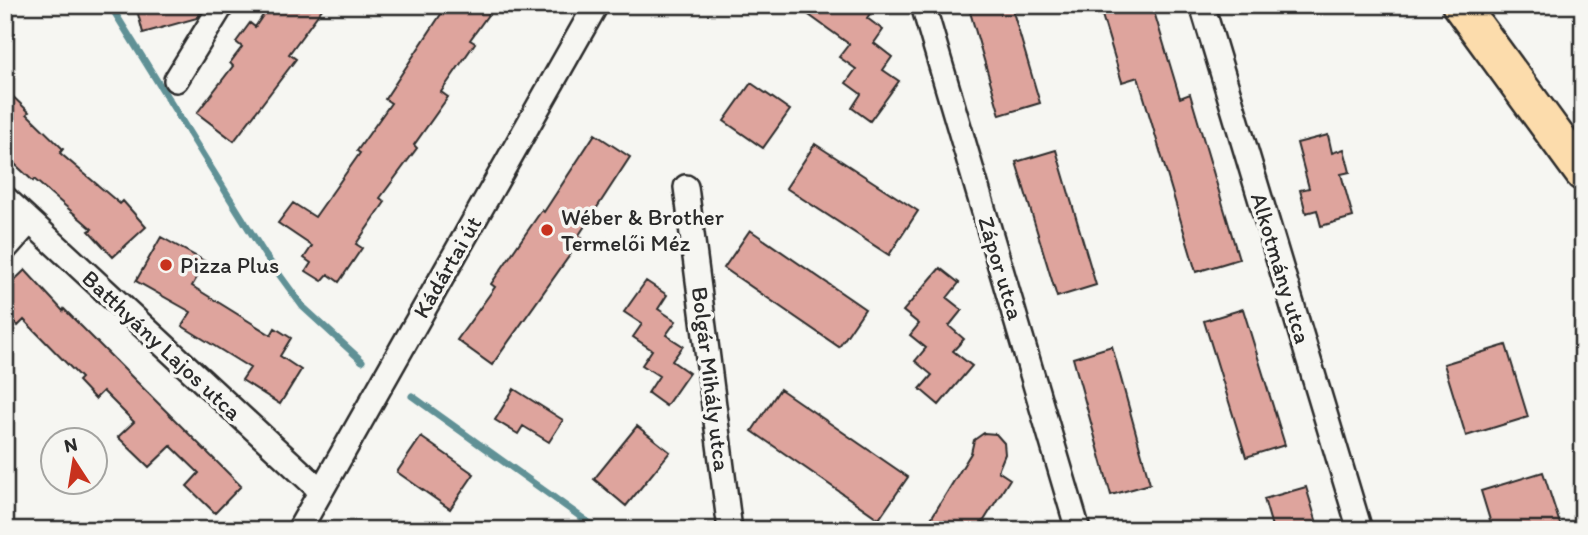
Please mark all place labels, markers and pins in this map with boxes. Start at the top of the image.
place label: Wéber & Brother Termelői Méz [561,203,724,257]
marker: Wéber & Brother Termelői Méz [539,222,555,238]
place label: Pizza Plus [180,251,279,279]
marker: Pizza Plus [158,257,174,273]

